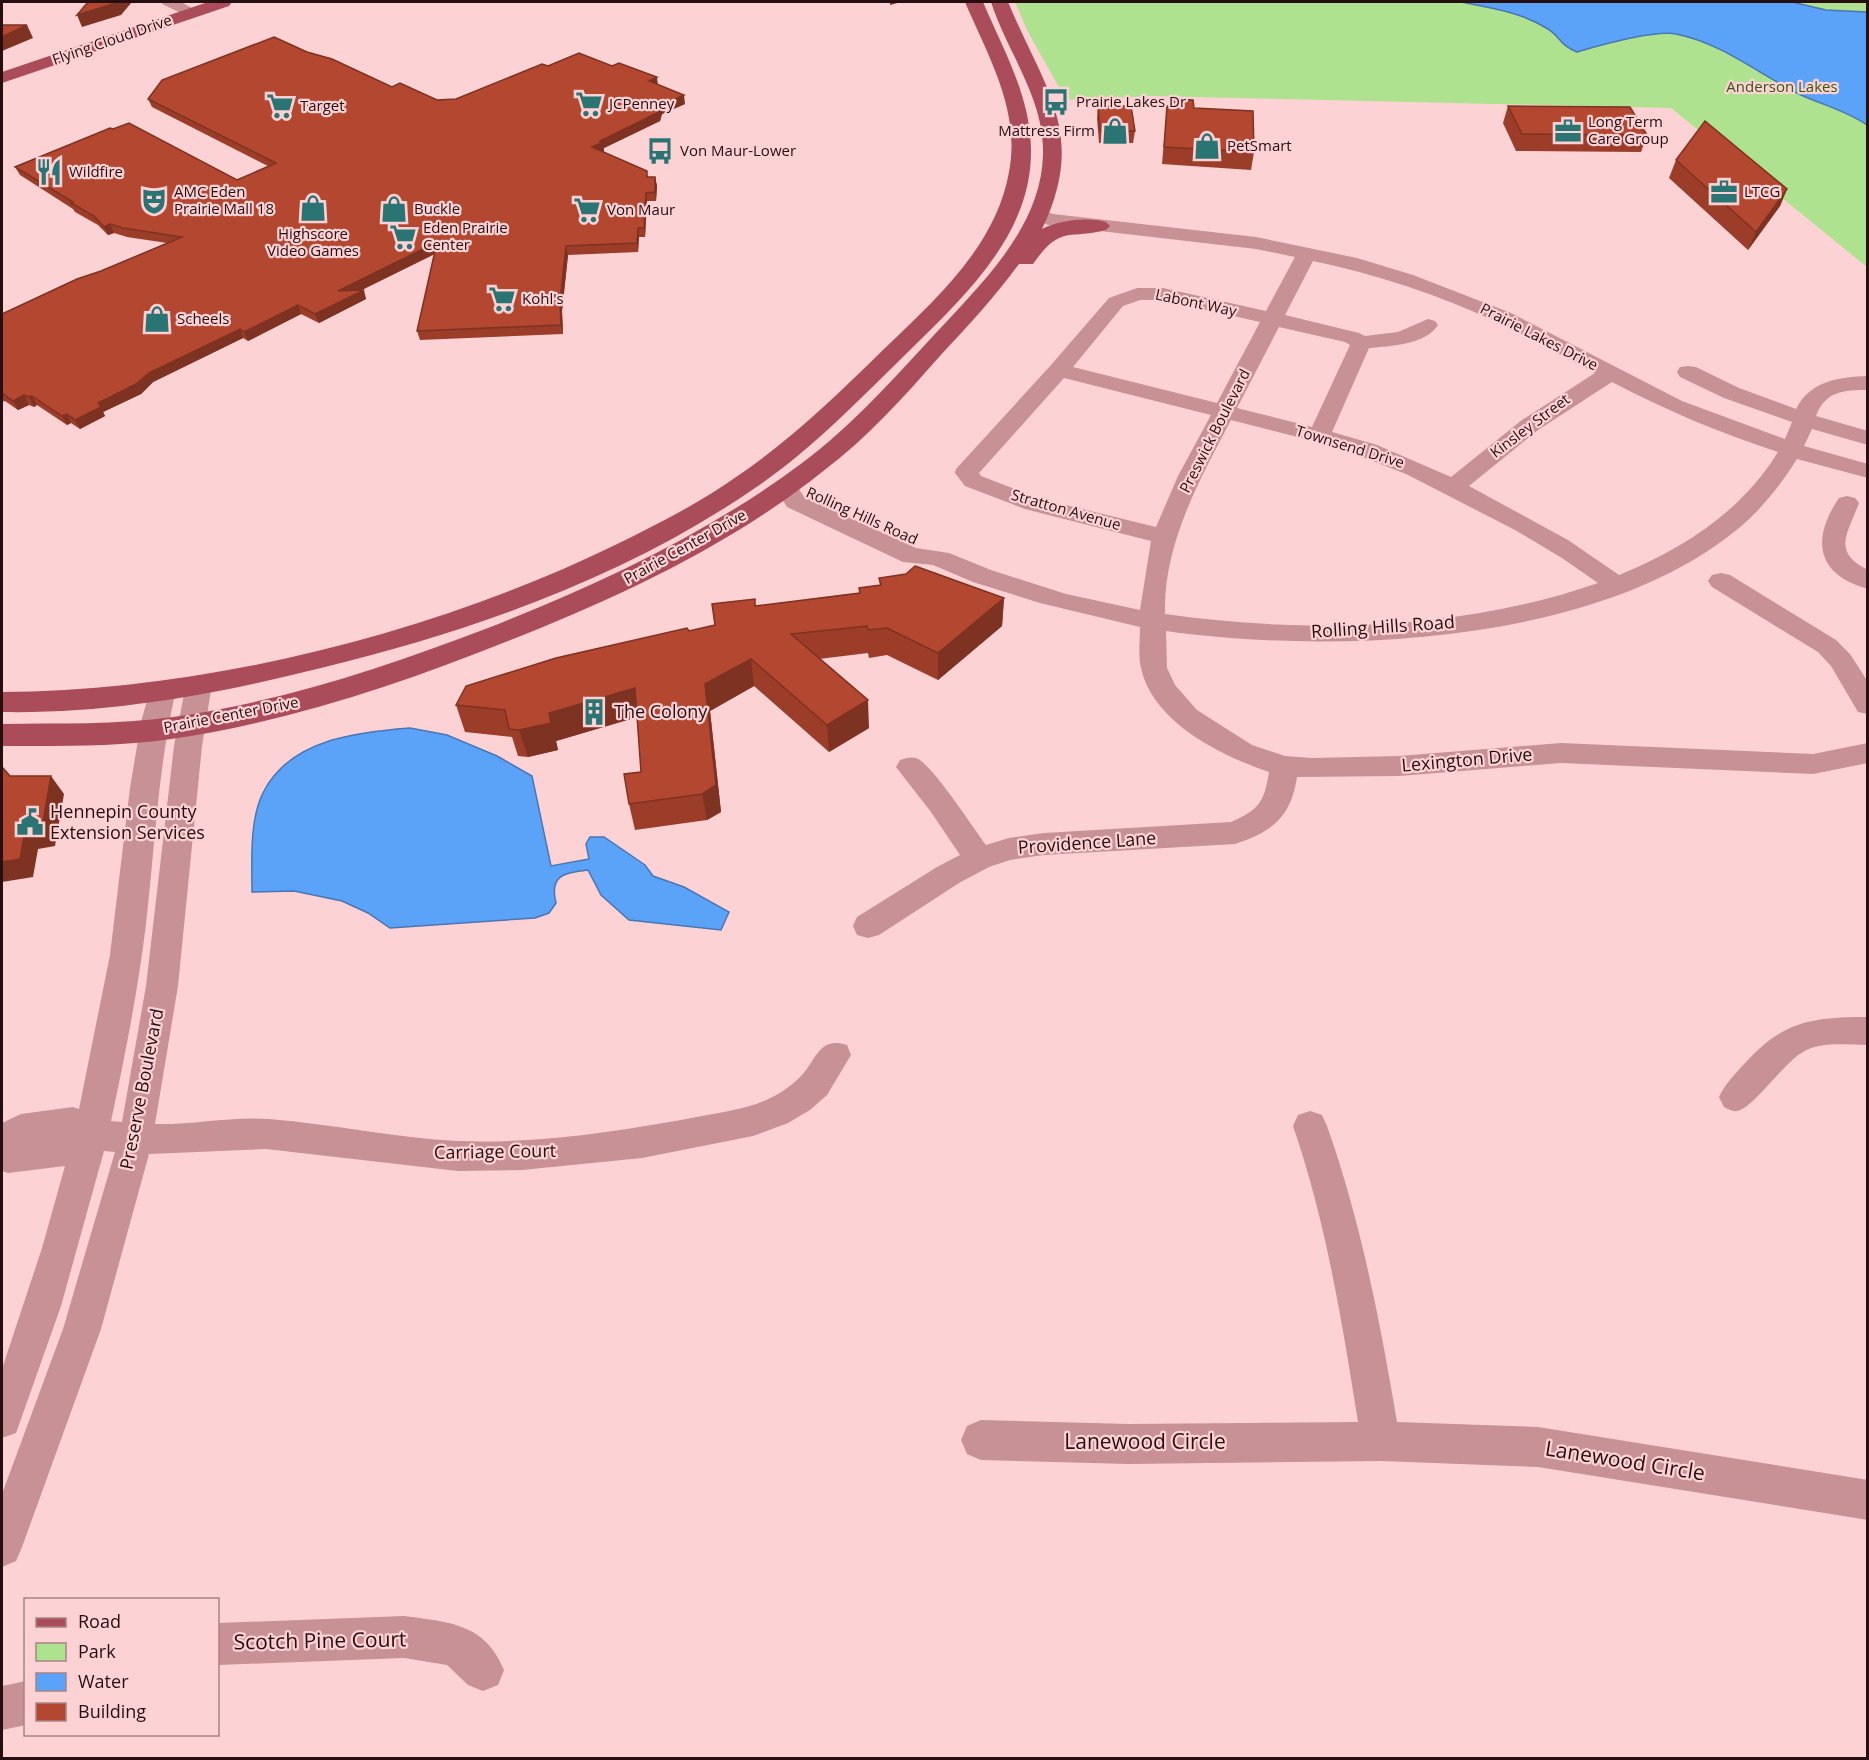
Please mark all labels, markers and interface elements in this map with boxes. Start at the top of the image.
street label: Flying Cloud Drive [49,9,174,69]
park label: Anderson Lakes [1726,76,1838,96]
bus stop icon: Prairie Lakes Dr [1041,87,1071,117]
supermarket icon: JCPenney [574,89,604,119]
supermarket icon: Target [265,91,295,121]
place label: Prairie Lakes Dr [1076,91,1186,111]
place label: JCPenney [607,93,675,113]
place label: Target [300,95,345,115]
place label: Long Term Care Group [1588,111,1669,148]
shop icon: Mattress Firm [1100,116,1130,146]
office icon: Long Term Care Group [1553,116,1583,146]
place label: Mattress Firm [998,120,1095,140]
shop icon: PetSmart [1192,131,1222,161]
place label: PetSmart [1227,135,1292,155]
bus stop icon: Von Maur-Lower [645,136,675,166]
place label: Von Maur-Lower [680,140,796,160]
restaurant icon: Wildfire [34,157,64,187]
place label: Wildfire [69,161,123,181]
office icon: LTCG [1709,177,1739,207]
place label: AMC Eden Prairie Mall 18 [174,181,274,218]
place label: LTCG [1744,181,1780,201]
theatre icon: AMC Eden Prairie Mall 18 [139,186,169,216]
shop icon: Highscore Video Games [298,193,328,223]
shop icon: Buckle [379,194,409,224]
supermarket icon: Von Maur [572,195,602,225]
place label: Buckle [414,198,460,218]
place label: Von Maur [607,199,675,219]
place label: Eden Prairie Center [423,217,508,254]
supermarket icon: Eden Prairie Center [388,222,418,252]
place label: Highscore Video Games [267,223,359,260]
supermarket icon: Kohl's [487,284,517,314]
street label: Labont Way [1154,284,1239,320]
place label: Kohl's [522,288,564,308]
street label: Prairie Lakes Drive [1477,298,1602,374]
shop icon: Scheels [142,304,172,334]
place label: Scheels [177,308,229,328]
street label: Preswick Boulevard [1174,365,1254,496]
street label: Kinsley Street [1486,389,1573,462]
street label: Townsend Drive [1293,420,1407,472]
street label: Rolling Hills Road [803,482,921,549]
street label: Stratton Avenue [1009,484,1123,534]
street label: Prairie Center Drive [620,504,749,588]
street label: Rolling Hills Road [1310,609,1456,643]
street label: Prairie Center Drive [162,691,300,737]
building icon: The Colony [579,697,609,727]
place label: The Colony [614,699,708,723]
street label: Lexington Drive [1400,741,1533,777]
place label: Hennepin County Extension Services [50,799,205,844]
public building icon: Hennepin County Extension Services [15,807,45,837]
street label: Providence Lane [1017,825,1157,859]
street label: Preserve Boulevard [114,1006,168,1171]
street label: Carriage Court [434,1138,556,1164]
street label: Lanewood Circle [1064,1427,1226,1455]
street label: Lanewood Circle [1543,1434,1707,1486]
legend [24,1598,219,1736]
text: Road [78,1609,121,1633]
street label: Scotch Pine Court [233,1624,407,1656]
text: Park [78,1639,116,1663]
text: Water [78,1669,129,1693]
text: Building [78,1699,146,1723]

